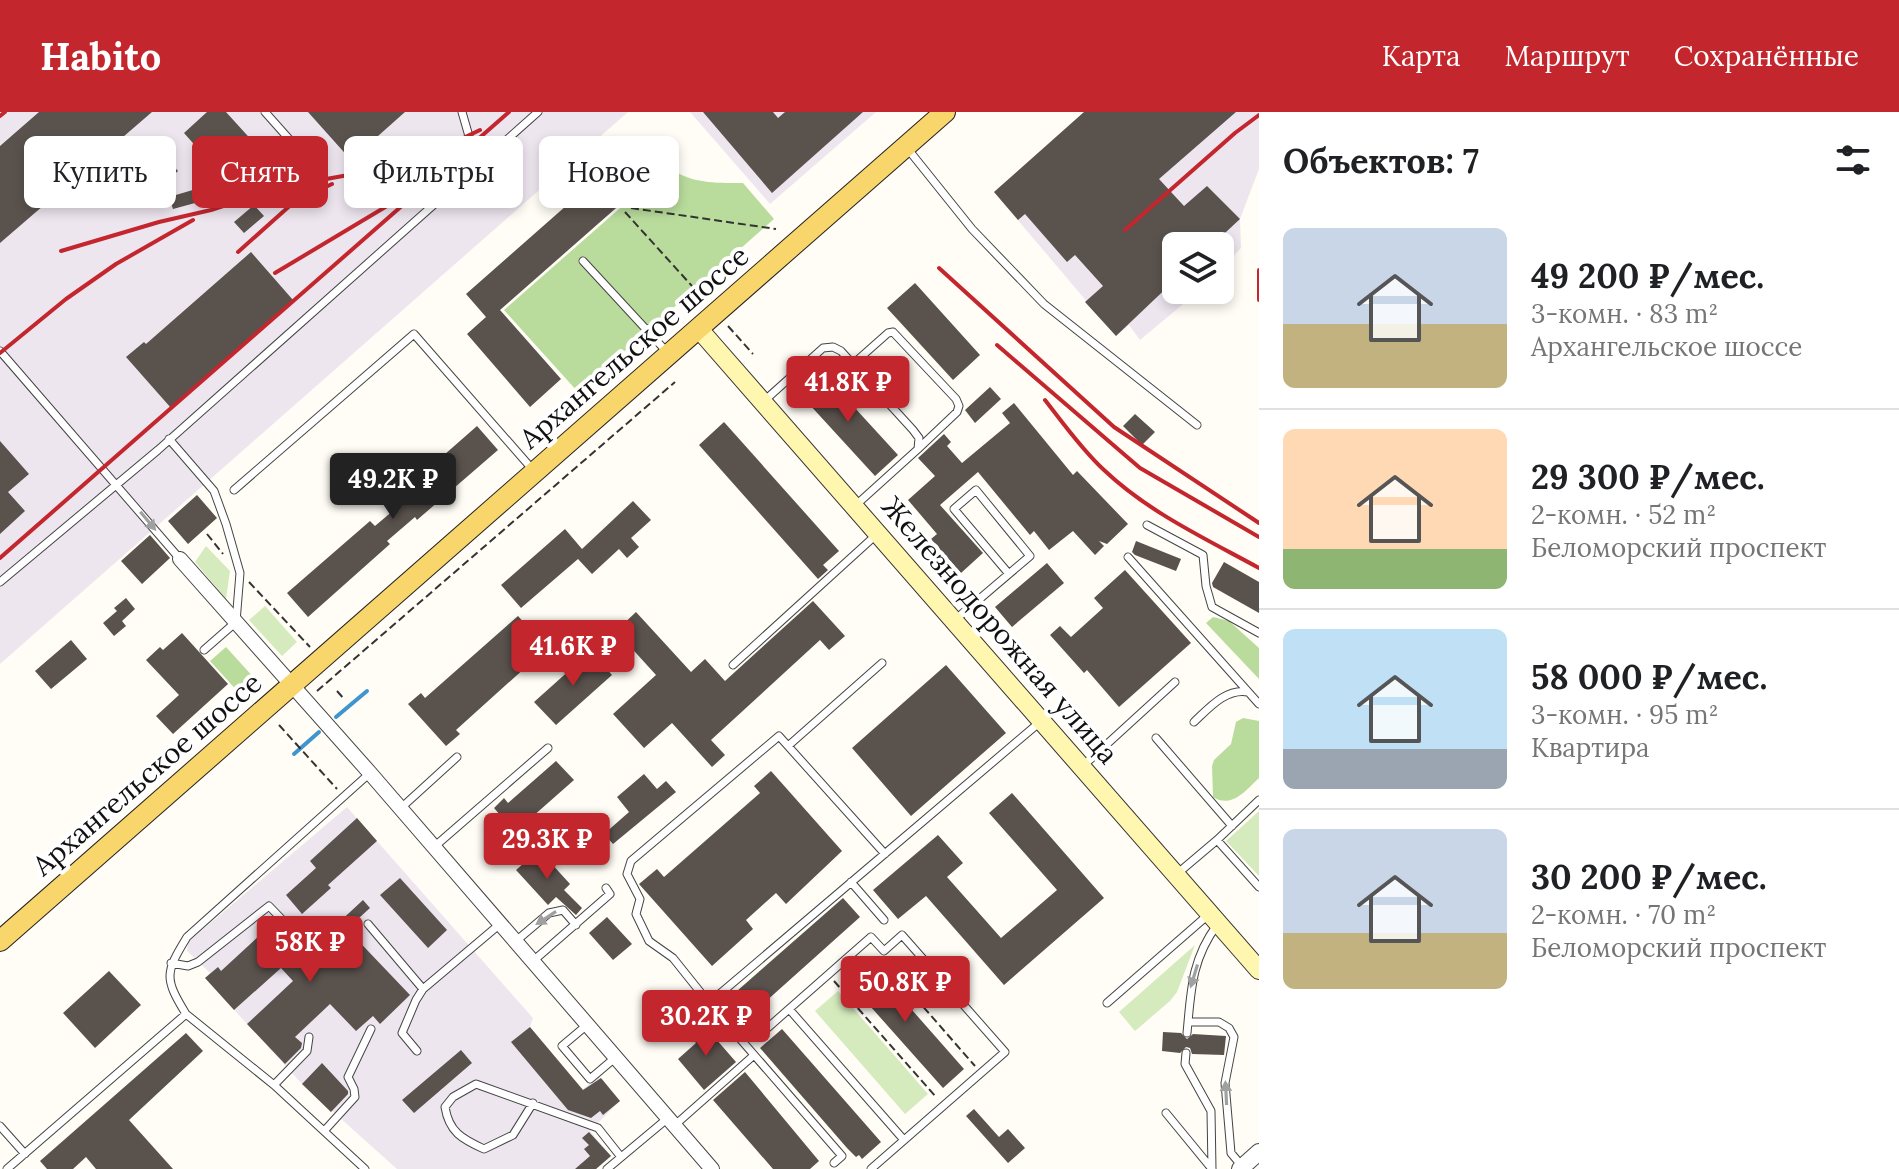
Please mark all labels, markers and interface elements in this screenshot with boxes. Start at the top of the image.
text: Habito [40,32,161,80]
text: Карта [1382,38,1460,74]
text: Маршрут [1504,38,1630,74]
text: Сохранённые [1674,38,1859,74]
chip: Купить [24,136,176,208]
chip: Снять [192,136,328,208]
chip: Фильтры [344,136,523,208]
chip: Новое [539,136,679,208]
icon: filters [1831,138,1875,182]
text: Объектов: 7 [1283,139,1479,182]
map controls [1162,232,1234,304]
button: layers [1162,232,1234,304]
street label: Архангельское шоссе [511,238,756,457]
text: 49 200 ₽/мес. [1531,254,1764,297]
icon: home [1347,260,1443,356]
text: 3-комн. · 83 m² [1531,297,1718,330]
text: Архангельское шоссе [1531,330,1802,363]
pin: 41.8K ₽ [774,356,922,424]
text: 41.8K ₽ [804,365,892,398]
pin: 49.2K ₽ [319,453,467,521]
text: 29 300 ₽/мес. [1531,455,1765,498]
icon: home [1347,461,1443,557]
text: 49.2K ₽ [348,462,438,495]
street label: Железнодорожная улица [874,489,1126,771]
text: 2-комн. · 52 m² [1531,498,1716,531]
one-way arrow [139,511,156,531]
text: Беломорский проспект [1531,531,1827,564]
pin: 41.6K ₽ [499,620,647,688]
text: 41.6K ₽ [529,629,617,662]
text: 58 000 ₽/мес. [1531,655,1767,698]
icon: home [1347,661,1443,757]
street label: Архангельское шоссе [24,665,269,884]
text: 3-комн. · 95 m² [1531,698,1718,731]
text: Квартира [1531,731,1649,764]
pin: 29.3K ₽ [473,813,621,881]
text: 29.3K ₽ [502,822,592,855]
text: 30 200 ₽/мес. [1531,855,1767,898]
icon: home [1347,861,1443,957]
text: 2-комн. · 70 m² [1531,898,1716,931]
one-way arrow [535,911,556,926]
pin: 58K ₽ [254,916,366,984]
text: 58K ₽ [275,925,345,958]
text: Беломорский проспект [1531,931,1827,964]
pin: 50.8K ₽ [831,956,979,1024]
one-way arrow [1187,964,1200,988]
text: 50.8K ₽ [859,965,951,998]
pin: 30.2K ₽ [632,990,780,1058]
text: 30.2K ₽ [660,999,752,1032]
one-way arrow [1220,1080,1233,1105]

